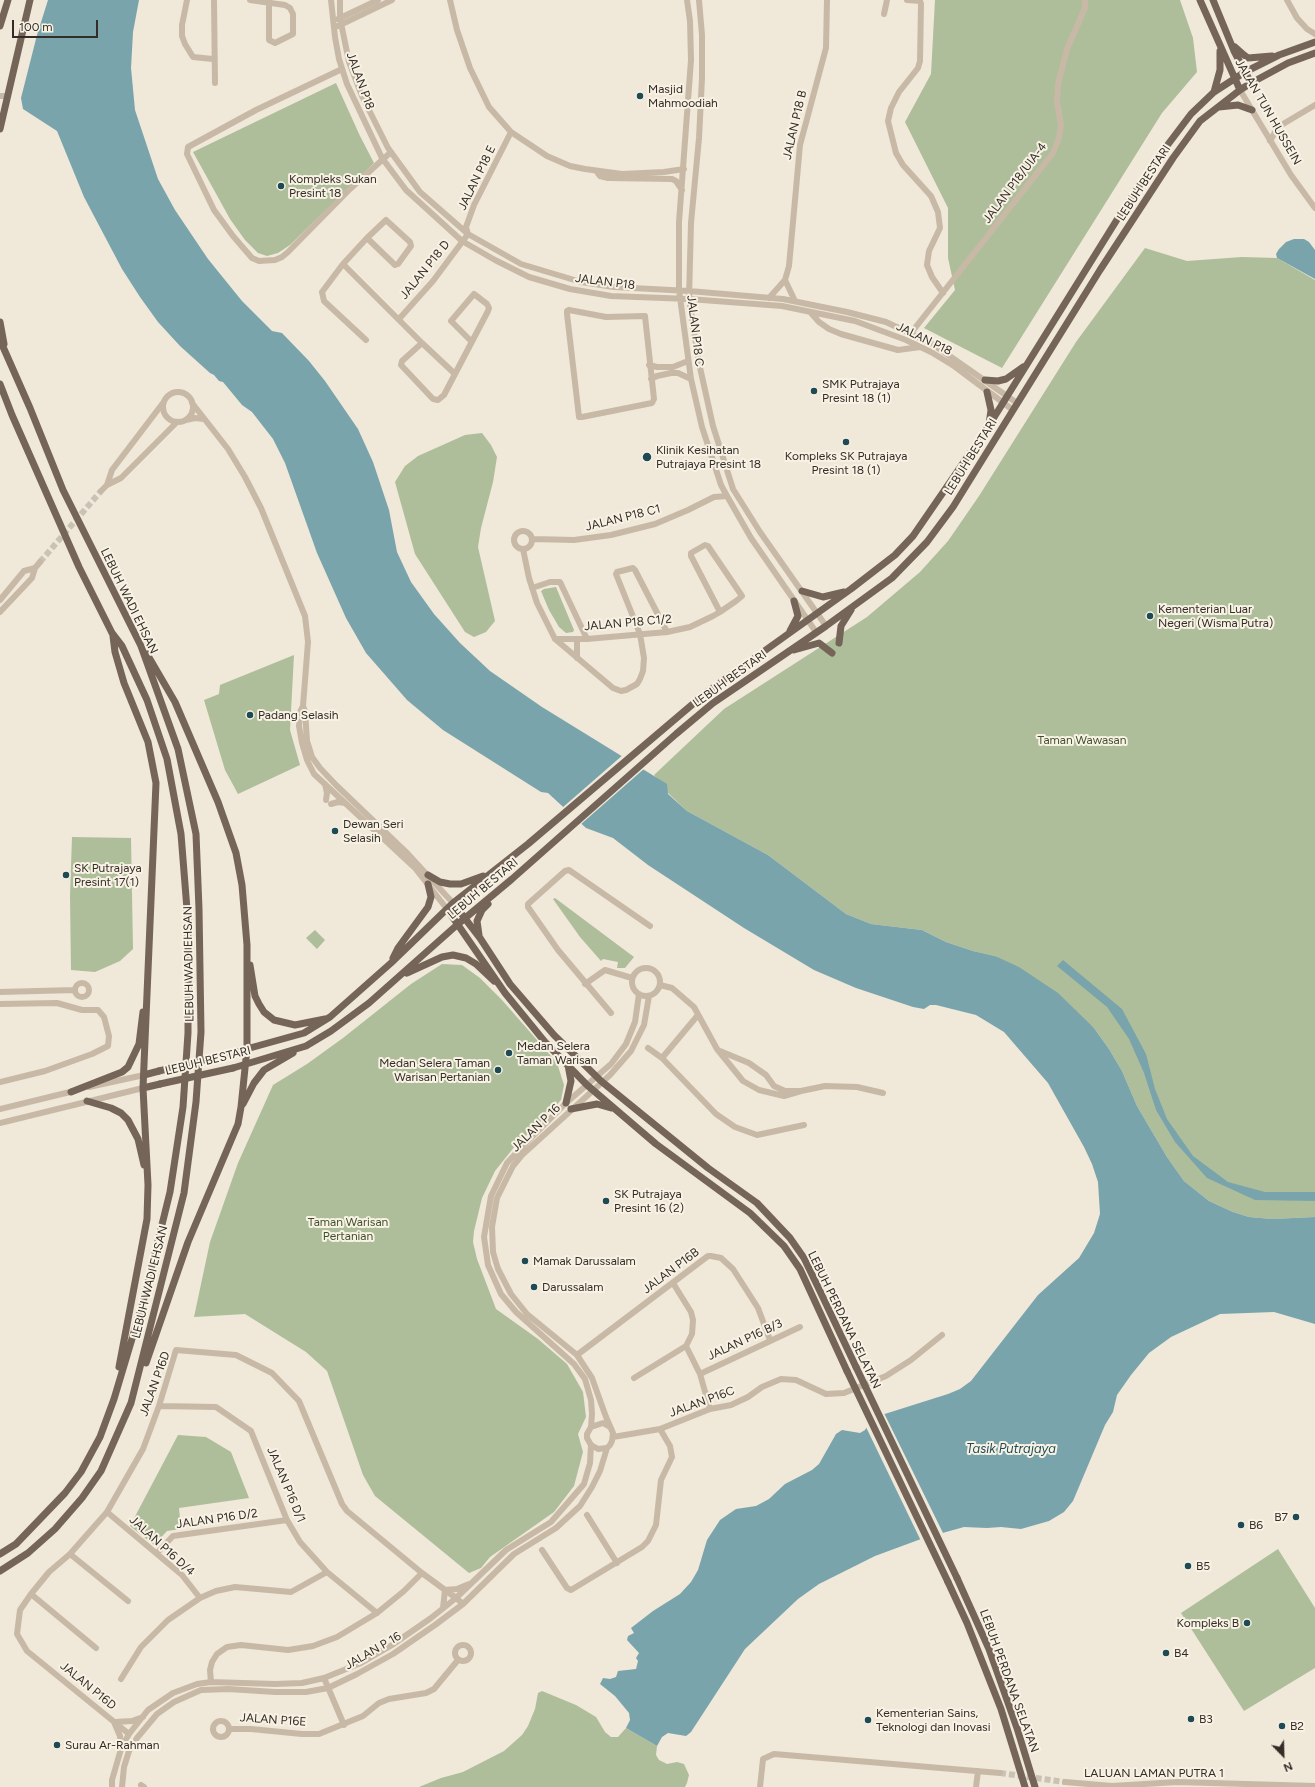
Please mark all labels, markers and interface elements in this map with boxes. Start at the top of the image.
scale bar [14,12,100,38]
text: 100 m [19,20,53,34]
street label: JALAN P18 [343,50,377,112]
street label: JALAN TUN HUSSEIN [1232,56,1304,168]
place label: Masjid Mahmoodiah [648,82,718,110]
street label: JALAN P18 B [780,89,810,161]
marker: Masjid Mahmoodiah [635,91,645,101]
street label: JALAN P18/UIA-4 [980,140,1050,226]
street label: LEBUH BESTARI [1114,142,1174,224]
street label: JALAN P18 E [455,143,499,213]
place label: Kompleks Sukan Presint 18 [289,172,377,200]
marker: Kompleks Sukan Presint 18 [276,181,286,191]
street label: JALAN P18 D [397,238,453,302]
street label: JALAN P18 [574,271,636,293]
street label: JALAN P18 C [683,294,707,368]
street label: JALAN P18 [894,319,954,359]
place label: SMK Putrajaya Presint 18 (1) [822,377,900,405]
marker: SMK Putrajaya Presint 18 (1) [809,386,819,396]
street label: LEBUH BESTARI [942,416,1000,498]
marker: Kompleks SK Putrajaya Presint 18 (1) [841,437,851,447]
place label: Klinik Kesihatan Putrajaya Presint 18 [656,443,761,471]
place label: Kompleks SK Putrajaya Presint 18 (1) [785,449,907,477]
marker: Klinik Kesihatan Putrajaya Presint 18 [641,451,653,463]
street label: JALAN P18 C1 [584,502,662,534]
street label: LEBUH WADI EHSAN [97,546,161,656]
place label: Kementerian Luar Negeri (Wisma Putra) [1158,602,1273,630]
marker: Kementerian Luar Negeri (Wisma Putra) [1145,611,1155,621]
street label: JALAN P18 C1/2 [583,612,673,634]
street label: LEBUH BESTARI [690,647,770,711]
place label: Padang Selasih [258,708,339,722]
marker: Padang Selasih [245,710,255,720]
park label: Taman Wawasan [1038,733,1126,747]
place label: Dewan Seri Selasih [343,817,403,845]
marker: Dewan Seri Selasih [330,826,340,836]
street label: LEBUH BESTARI [445,855,521,923]
place label: SK Putrajaya Presint 17(1) [74,861,142,889]
marker: SK Putrajaya Presint 17(1) [61,870,71,880]
street label: LEBUH WADI EHSAN [181,906,197,1022]
place label: Medan Selera Taman Warisan [517,1039,597,1067]
street label: LEBUH BESTARI [164,1043,252,1079]
marker: Medan Selera Taman Warisan [504,1048,514,1058]
place label: Medan Selera Taman Warisan Pertanian [379,1056,490,1084]
marker: Medan Selera Taman Warisan Pertanian [493,1065,503,1075]
street label: JALAN P 16 [508,1101,564,1155]
place label: SK Putrajaya Presint 16 (2) [614,1187,684,1215]
marker: SK Putrajaya Presint 16 (2) [601,1196,611,1206]
park label: Taman Warisan Pertanian [308,1215,388,1243]
street label: LEBUH WADI EHSAN [129,1224,171,1340]
street label: JALAN P16B [640,1245,702,1297]
street label: LEBUH PERDANA SELATAN [804,1249,884,1391]
place label: Mamak Darussalam [533,1254,636,1268]
marker: Mamak Darussalam [520,1256,530,1266]
place label: Darussalam [542,1280,603,1294]
marker: Darussalam [529,1282,539,1292]
street label: JALAN P16 B/3 [705,1316,785,1364]
street label: JALAN P16D [137,1350,173,1418]
street label: JALAN P16C [667,1384,737,1420]
water label: Tasik Putrajaya [966,1441,1056,1457]
street label: JALAN P16 D/1 [264,1445,308,1525]
street label: JALAN P16 D/2 [175,1506,259,1532]
place label: B7 [1274,1510,1288,1524]
marker: B7 [1291,1512,1301,1522]
street label: JALAN P16 D/4 [126,1513,198,1579]
place label: B6 [1249,1518,1263,1532]
marker: B6 [1236,1520,1246,1530]
place label: B5 [1196,1559,1210,1573]
marker: B5 [1183,1561,1193,1571]
street label: LEBUH PERDANA SELATAN [976,1607,1042,1755]
place label: Kompleks B [1177,1616,1239,1630]
marker: Kompleks B [1242,1618,1252,1628]
street label: JALAN P 16 [342,1629,404,1673]
place label: B4 [1174,1646,1189,1660]
marker: B4 [1161,1648,1171,1658]
street label: JALAN P16D [57,1659,119,1713]
place label: Kementerian Sains, Teknologi dan Inovasi [876,1706,990,1734]
street label: JALAN P16E [239,1710,307,1730]
place label: B3 [1199,1712,1213,1726]
marker: B3 [1186,1714,1196,1724]
marker: Kementerian Sains, Teknologi dan Inovasi [863,1715,873,1725]
place label: B2 [1290,1719,1304,1733]
marker: B2 [1277,1721,1287,1731]
north arrow [1263,1735,1303,1775]
place label: Surau Ar-Rahman [65,1738,159,1752]
marker: Surau Ar-Rahman [52,1740,62,1750]
text: N [1281,1759,1294,1774]
street label: LALUAN LAMAN PUTRA 1 [1084,1766,1224,1780]

